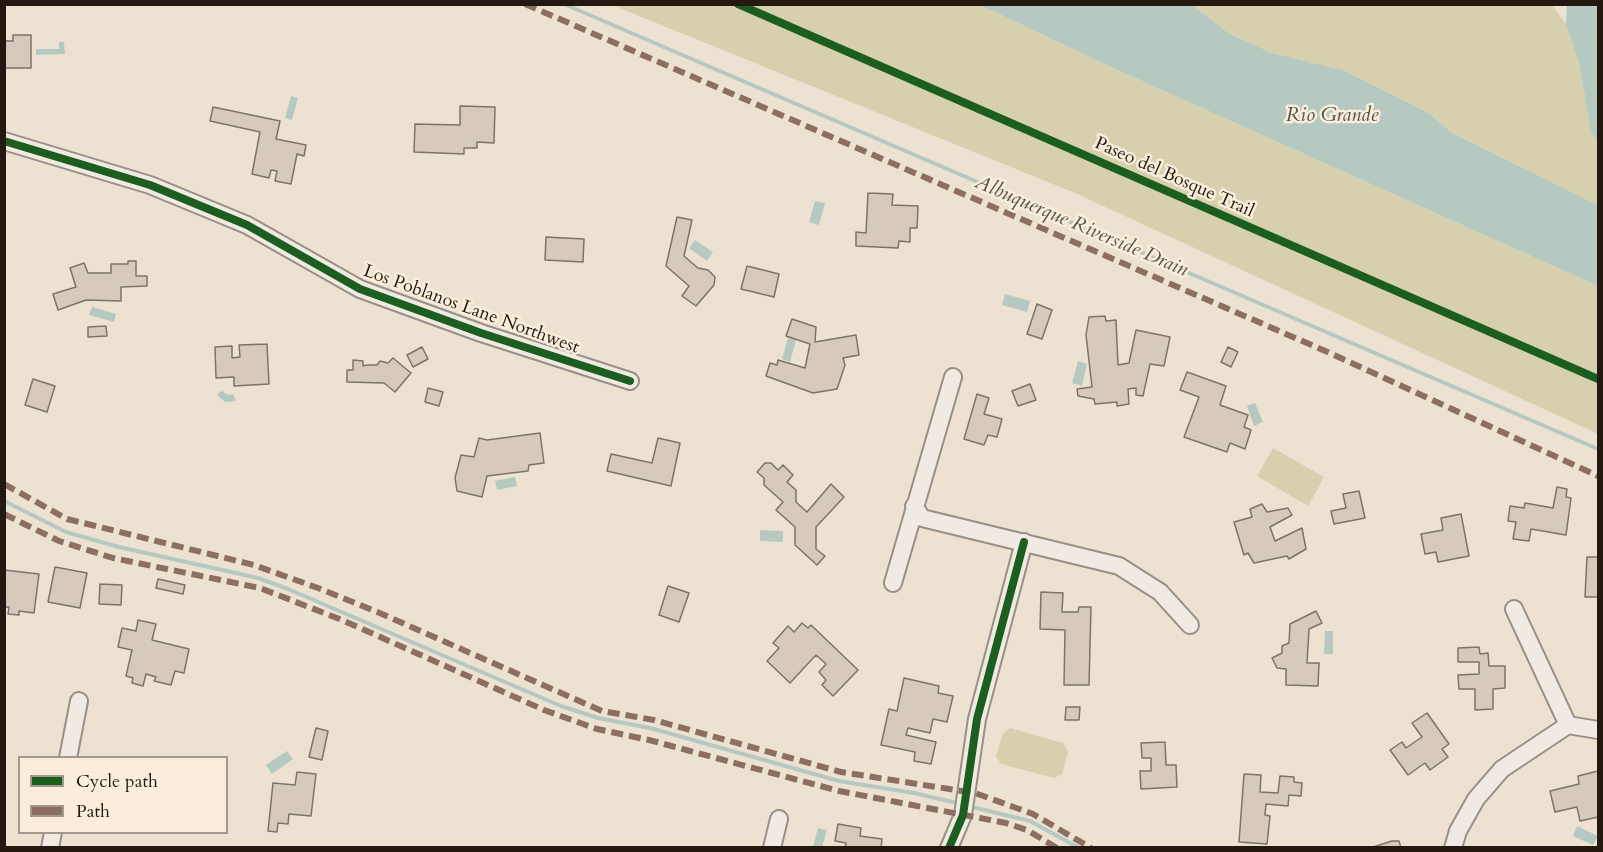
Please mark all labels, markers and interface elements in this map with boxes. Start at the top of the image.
water label: Rio Grande [1286,104,1378,128]
street label: Paseo del Bosque Trail [1091,133,1257,223]
water label: Albuquerque Riverside Drain [971,171,1191,283]
street label: Los Poblanos Lane Northwest [360,261,582,359]
legend [18,756,228,834]
text: Cycle path [76,769,158,794]
text: Path [76,799,110,824]

